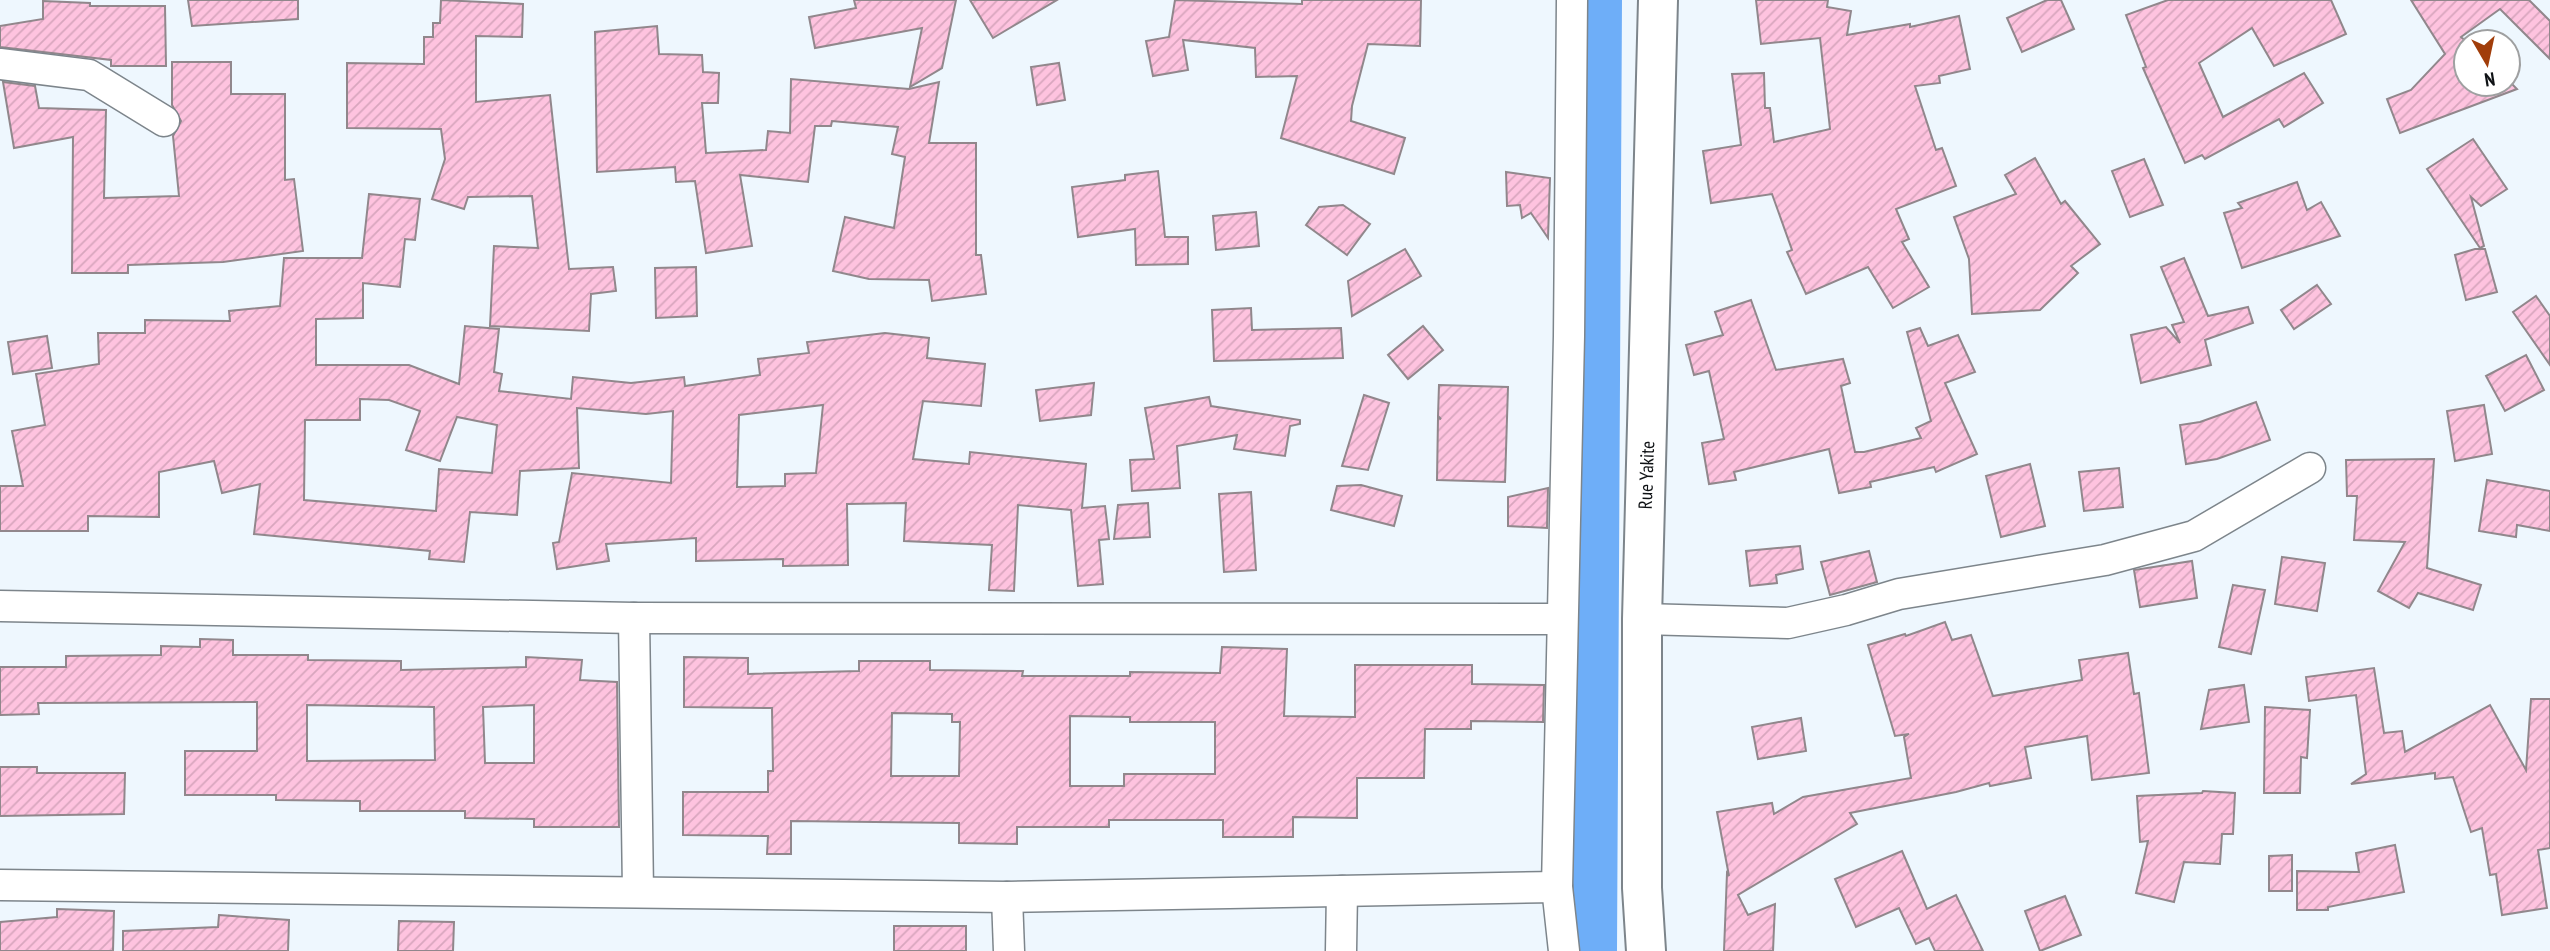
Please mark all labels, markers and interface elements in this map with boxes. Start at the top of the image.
north arrow [2452,28,2522,98]
text: N [2483,67,2497,92]
street label: Rue Yakite [1633,440,1659,510]

